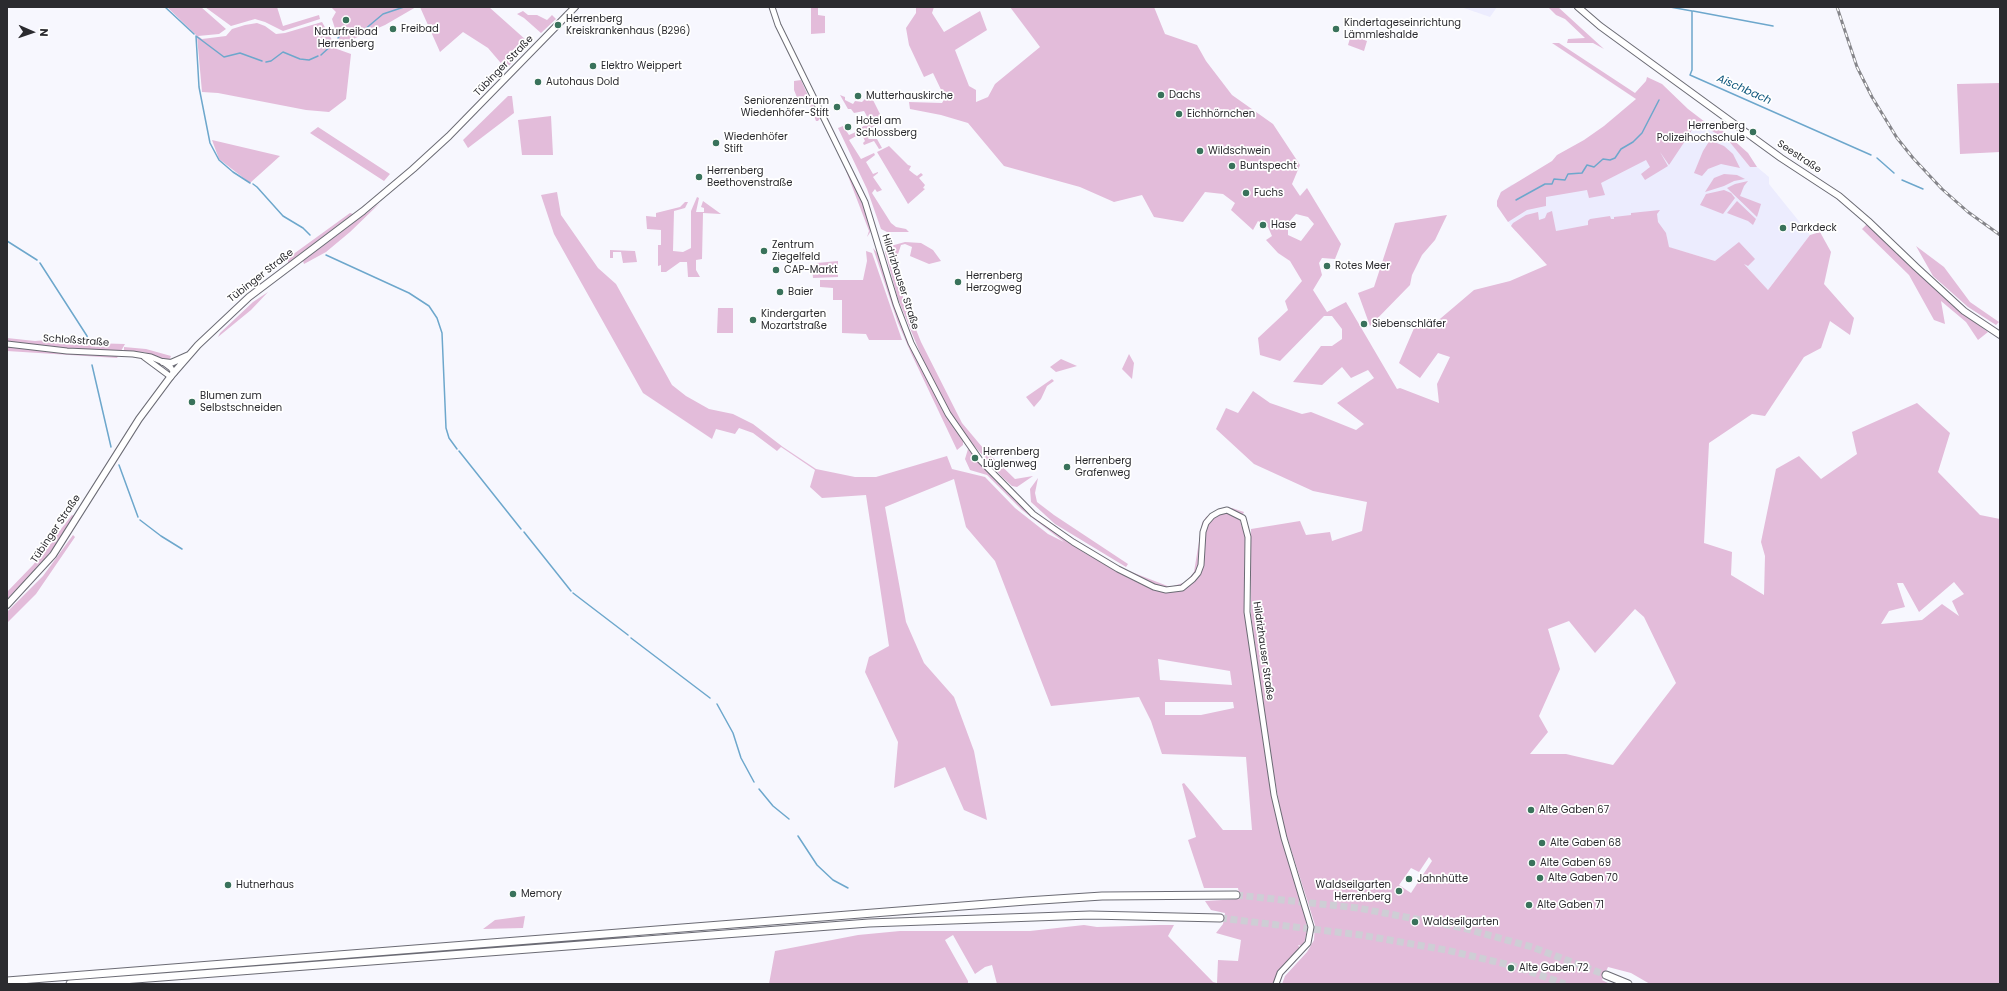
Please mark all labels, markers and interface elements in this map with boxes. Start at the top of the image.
north arrow [12,12,52,52]
place label: Herrenberg Kreiskrankenhaus (B296) [566,13,690,36]
marker: Naturfreibad Herrenberg [341,15,351,25]
place label: Kindertageseinrichtung Lämmleshalde [1344,17,1461,40]
marker: Herrenberg Kreiskrankenhaus (B296) [553,20,563,30]
place label: Freibad [401,23,439,35]
marker: Freibad [388,24,398,34]
marker: Kindertageseinrichtung Lämmleshalde [1331,24,1341,34]
place label: Naturfreibad Herrenberg [314,26,378,50]
text: N [36,28,52,37]
street label: Tübinger Straße [472,33,536,99]
place label: Elektro Weippert [601,60,682,72]
marker: Elektro Weippert [588,61,598,71]
water label: Aischbach [1715,72,1773,108]
place label: Autohaus Dold [546,76,619,88]
marker: Autohaus Dold [533,77,543,87]
place label: Dachs [1169,89,1201,101]
place label: Mutterhauskirche [866,90,953,102]
marker: Dachs [1156,90,1166,100]
marker: Mutterhauskirche [853,91,863,101]
place label: Seniorenzentrum Wiedenhöfer-Stift [741,95,829,118]
marker: Seniorenzentrum Wiedenhöfer-Stift [832,102,842,112]
place label: Eichhörnchen [1187,108,1255,120]
marker: Eichhörnchen [1174,109,1184,119]
place label: Hotel am Schlossberg [856,115,917,138]
place label: Herrenberg Polizeihochschule [1657,120,1745,144]
marker: Hotel am Schlossberg [843,122,853,132]
marker: Herrenberg Polizeihochschule [1748,127,1758,137]
place label: Wiedenhöfer Stift [724,131,788,154]
marker: Wiedenhöfer Stift [711,138,721,148]
street label: Seestraße [1775,138,1823,176]
place label: Wildschwein [1208,145,1270,157]
marker: Wildschwein [1195,146,1205,156]
place label: Buntspecht [1240,160,1297,172]
marker: Buntspecht [1227,161,1237,171]
place label: Herrenberg Beethovenstraße [707,165,793,188]
marker: Herrenberg Beethovenstraße [694,172,704,182]
place label: Fuchs [1254,187,1283,199]
marker: Fuchs [1241,188,1251,198]
place label: Hase [1271,219,1296,231]
marker: Hase [1258,220,1268,230]
place label: Parkdeck [1791,222,1837,234]
marker: Parkdeck [1778,223,1788,233]
street label: Hildrizhauser Straße [879,233,921,331]
place label: Zentrum Ziegelfeld [772,239,820,262]
marker: Zentrum Ziegelfeld [759,246,769,256]
street label: Tübinger Straße [226,247,296,305]
place label: Rotes Meer [1335,260,1390,272]
marker: Rotes Meer [1322,261,1332,271]
place label: CAP-Markt [784,264,838,276]
marker: CAP-Markt [771,265,781,275]
place label: Herrenberg Herzogweg [966,270,1023,294]
marker: Herrenberg Herzogweg [953,277,963,287]
place label: Baier [788,286,813,298]
marker: Baier [775,287,785,297]
place label: Kindergarten Mozartstraße [761,308,827,332]
marker: Kindergarten Mozartstraße [748,315,758,325]
place label: Siebenschläfer [1372,318,1446,330]
marker: Siebenschläfer [1359,319,1369,329]
street label: Schloßstraße [42,333,110,349]
place label: Blumen zum Selbstschneiden [200,390,282,414]
marker: Blumen zum Selbstschneiden [187,397,197,407]
place label: Herrenberg Lüglenweg [983,446,1040,470]
marker: Herrenberg Lüglenweg [970,453,980,463]
place label: Herrenberg Grafenweg [1075,455,1132,478]
marker: Herrenberg Grafenweg [1062,462,1072,472]
street label: Tübinger Straße [29,493,83,565]
street label: Hildrizhauser Straße [1250,601,1276,701]
place label: Alte Gaben 67 [1539,804,1609,816]
marker: Alte Gaben 67 [1526,805,1536,815]
place label: Alte Gaben 68 [1550,837,1621,849]
marker: Alte Gaben 68 [1537,838,1547,848]
place label: Alte Gaben 69 [1540,857,1611,869]
marker: Alte Gaben 69 [1527,858,1537,868]
place label: Alte Gaben 70 [1548,872,1618,884]
place label: Jahnhütte [1417,873,1468,885]
marker: Alte Gaben 70 [1535,873,1545,883]
marker: Jahnhütte [1404,874,1414,884]
place label: Hutnerhaus [236,879,294,891]
place label: Waldseilgarten Herrenberg [1315,879,1391,902]
marker: Hutnerhaus [223,880,233,890]
marker: Waldseilgarten Herrenberg [1394,886,1404,896]
place label: Memory [521,888,562,900]
marker: Memory [508,889,518,899]
place label: Alte Gaben 71 [1537,899,1604,911]
marker: Alte Gaben 71 [1524,900,1534,910]
place label: Waldseilgarten [1423,916,1499,928]
marker: Waldseilgarten [1410,917,1420,927]
place label: Alte Gaben 72 [1519,962,1588,974]
marker: Alte Gaben 72 [1506,963,1516,973]

